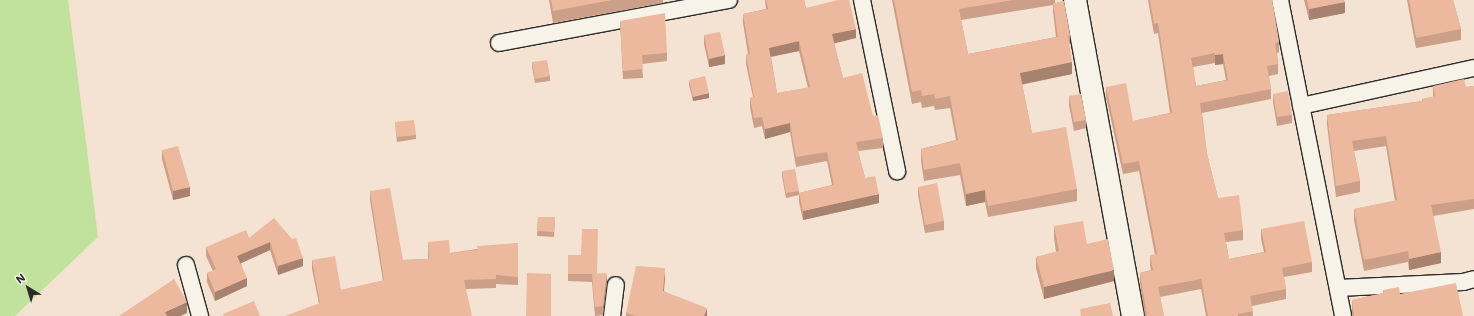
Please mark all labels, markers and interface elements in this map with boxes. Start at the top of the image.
north arrow [8,268,48,308]
text: N [12,270,28,287]

